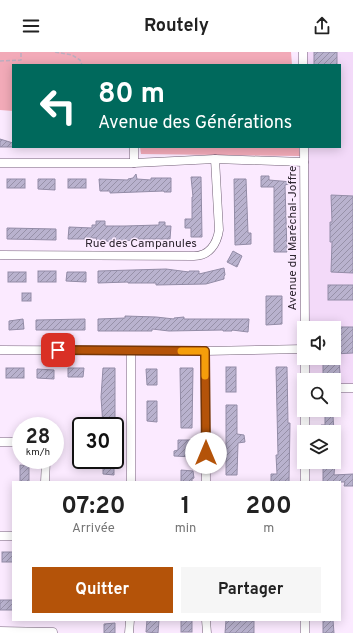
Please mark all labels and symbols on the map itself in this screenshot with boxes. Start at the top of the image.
street label: Avenue du Maréchal-Joffre [285,166,301,310]
street label: Rue des Campanules [85,236,197,252]
pin [41,333,75,367]
speed limit sign: 30 [72,417,124,469]
position arrow [185,432,227,474]

